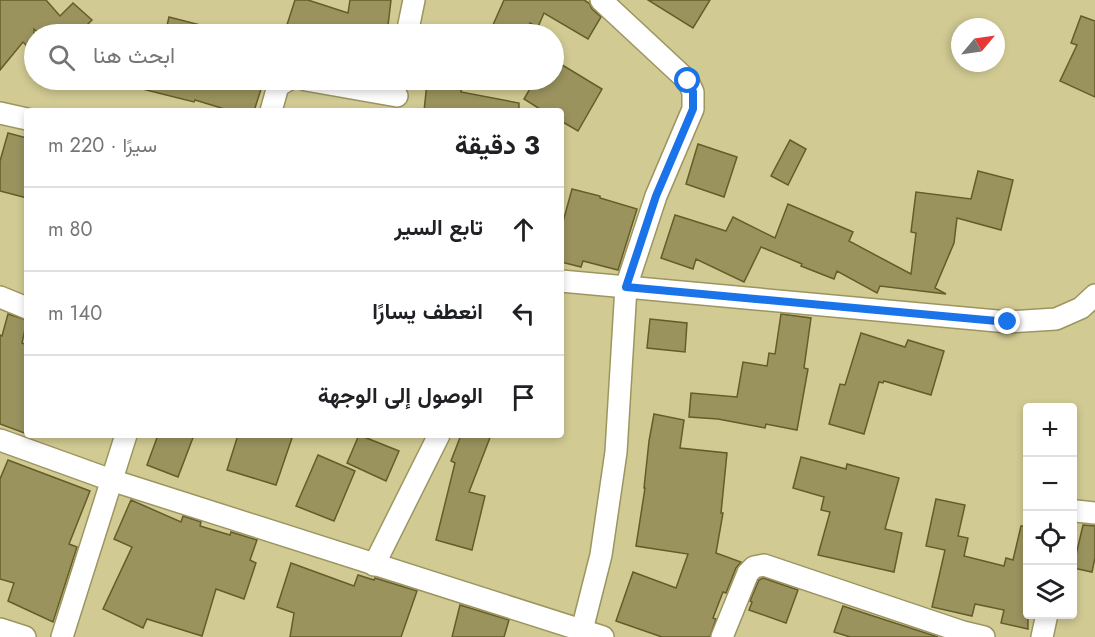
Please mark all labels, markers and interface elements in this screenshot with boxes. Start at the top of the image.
north arrow [951,18,1005,72]
search box [24,24,564,90]
text: ابحث هنا [93,39,175,71]
icon: search [45,41,78,74]
route start [674,67,700,93]
text: 3 دقيقة [455,126,540,164]
text: سيرًا · 220 m [48,131,157,160]
text: تابع السير [394,211,483,243]
icon: ahead [507,213,540,246]
text: 80 m [48,215,93,244]
text: انعطف يسارًا [372,295,483,327]
icon: left [507,297,540,330]
text: 140 m [48,299,102,328]
route end [994,308,1020,334]
text: الوصول إلى الوجهة [318,379,483,411]
icon: arrive [507,381,540,414]
map controls [1023,403,1077,619]
button: + [1023,403,1077,457]
button: − [1023,457,1077,511]
button: locate [1023,511,1077,565]
button: layers [1023,565,1077,619]

